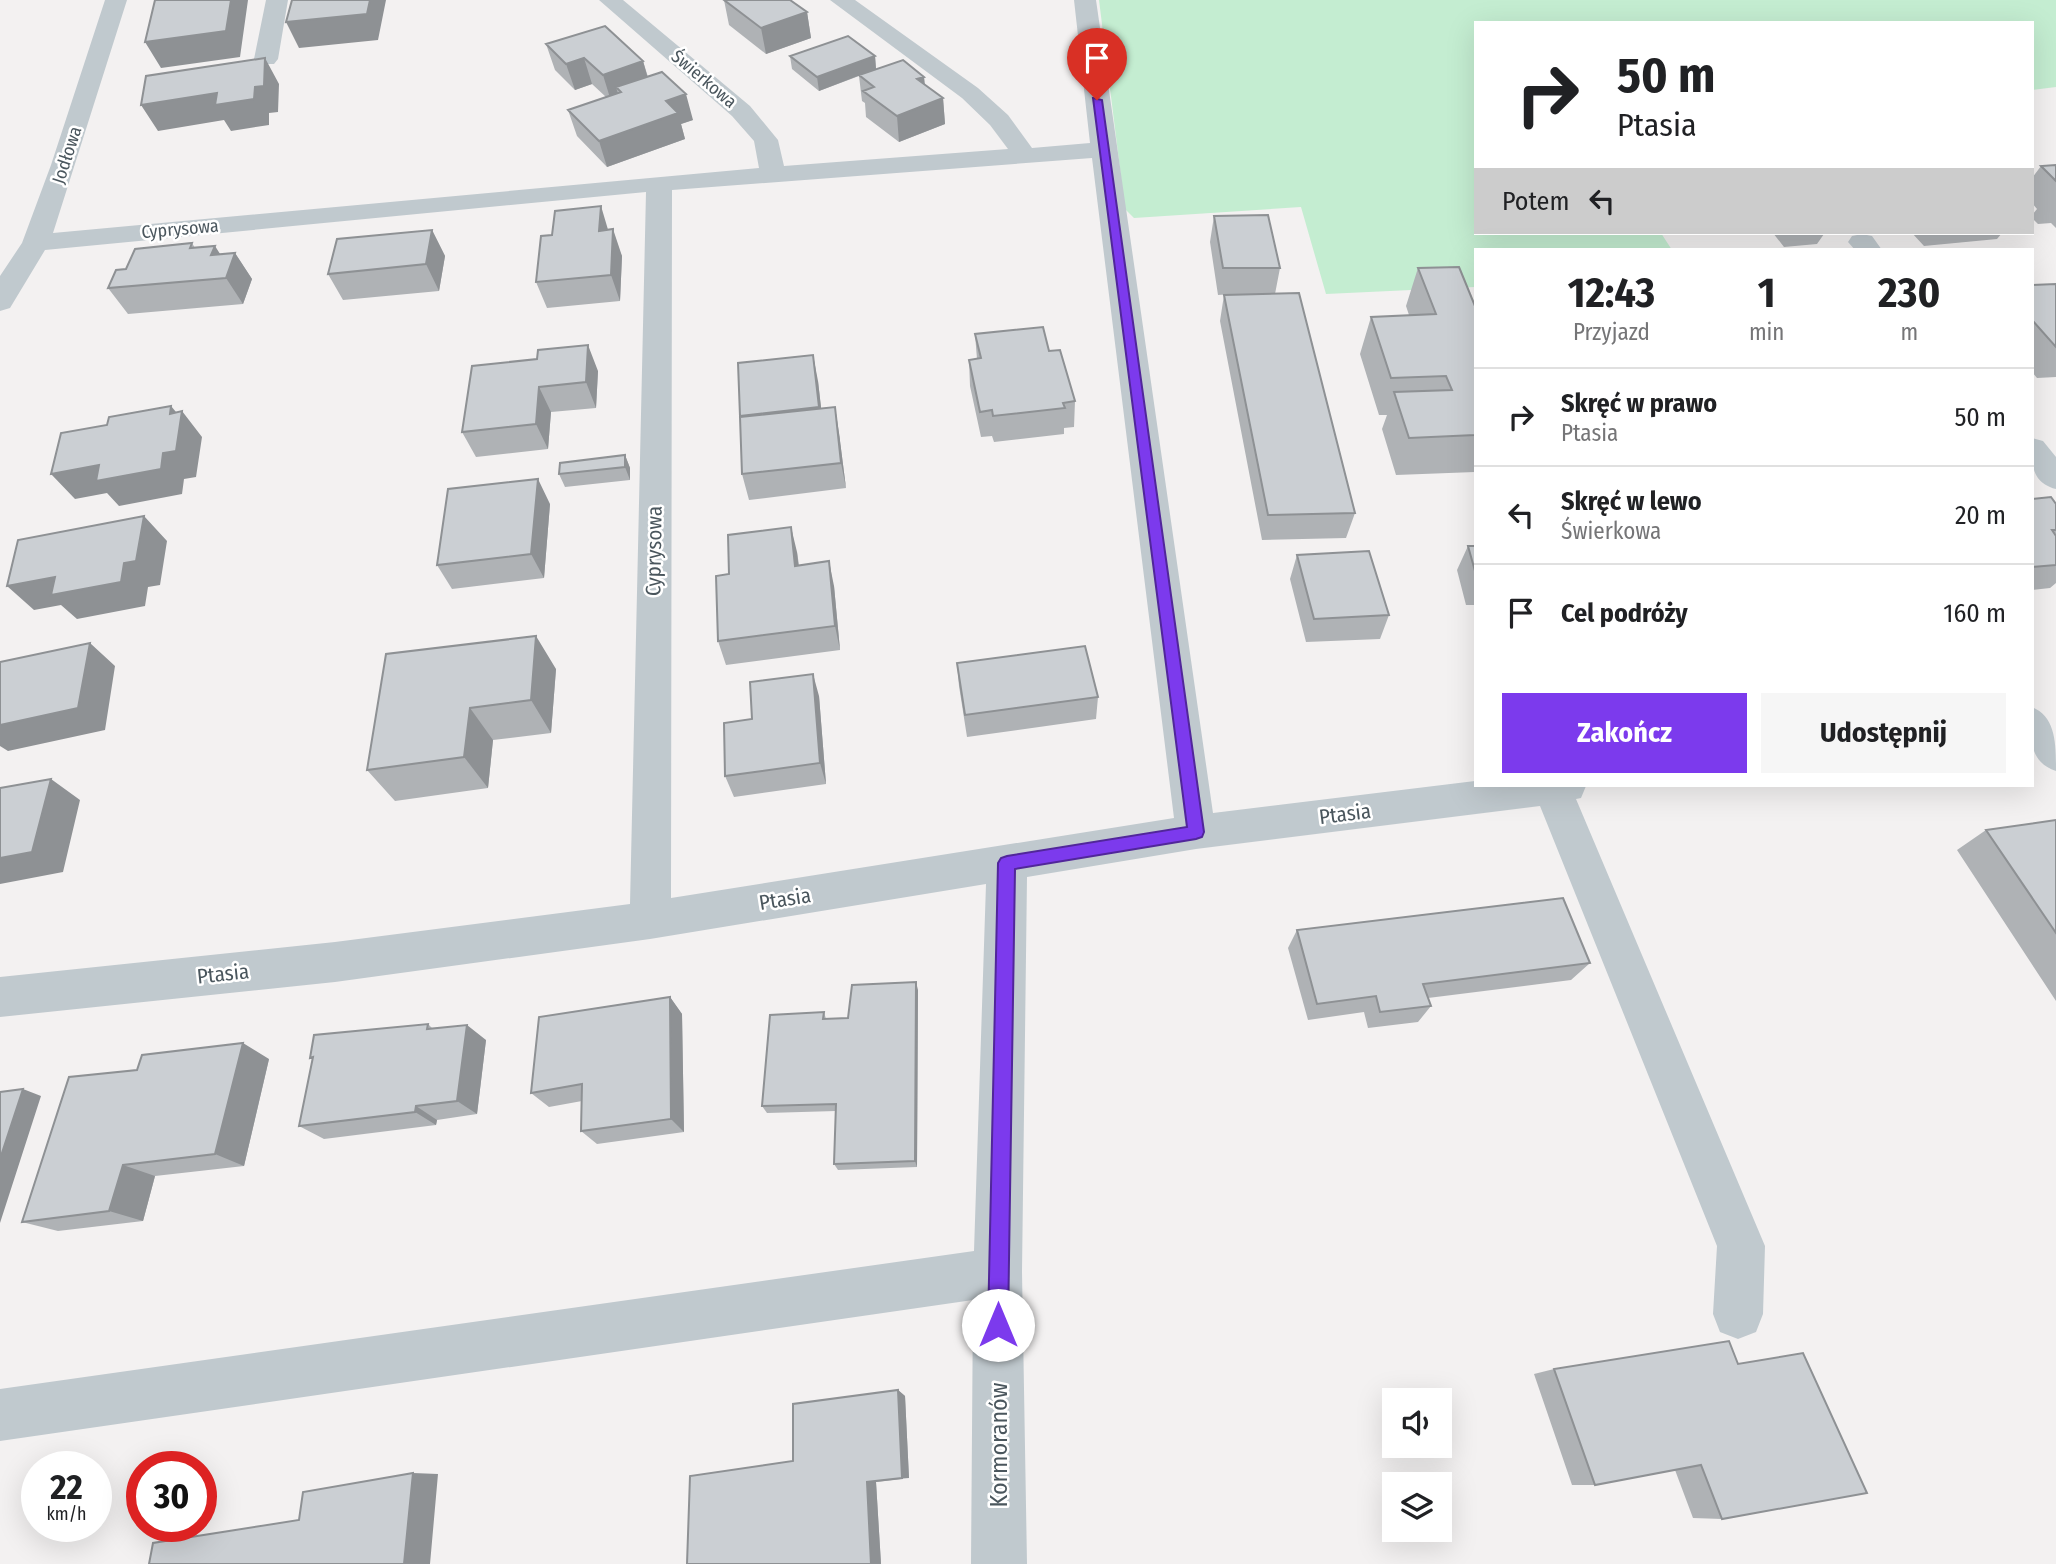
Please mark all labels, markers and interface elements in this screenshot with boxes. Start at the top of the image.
pin [1067,28,1127,100]
icon: arrive [1078,39,1116,77]
street label: Świerkowa [667,45,742,113]
text: 50 m [1617,46,1715,105]
icon: right [1502,49,1593,140]
text: Ptasia [1617,106,1697,144]
street label: Jodłowa [47,123,87,186]
icon: left [1583,182,1621,220]
text: Potem [1502,186,1569,217]
street label: Cyprysowa [140,215,220,243]
text: 12:43 [1568,268,1655,318]
text: 1 [1758,268,1776,318]
text: 230 [1878,268,1940,318]
text: Przyjazd [1573,318,1650,346]
text: min [1749,318,1784,346]
text: m [1900,318,1918,346]
text: Skręć w prawo [1561,388,1717,419]
icon: right [1502,398,1540,436]
text: 50 m [1954,402,2006,433]
text: Ptasia [1561,419,1618,447]
text: Skręć w lewo [1561,486,1702,517]
icon: left [1502,496,1540,534]
text: 20 m [1955,500,2006,531]
street label: Cyprysowa [640,506,668,596]
text: Świerkowa [1561,517,1661,545]
icon: arrive [1502,594,1540,632]
text: Cel podróży [1561,598,1688,629]
text: 160 m [1943,598,2006,629]
button: Zakończ [1502,693,1747,773]
button: Udostępnij [1761,693,2006,773]
street label: Ptasia [1317,798,1373,830]
street label: Ptasia [757,882,813,916]
street label: Ptasia [196,958,250,990]
position arrow [961,1288,1035,1362]
street label: Kormoranów [985,1382,1013,1507]
map controls [1382,1388,1452,1542]
button: sound [1382,1388,1452,1458]
speed limit sign: 30 [126,1451,217,1542]
text: 22 [50,1466,83,1508]
button: layers [1382,1472,1452,1542]
text: km/h [46,1503,87,1525]

